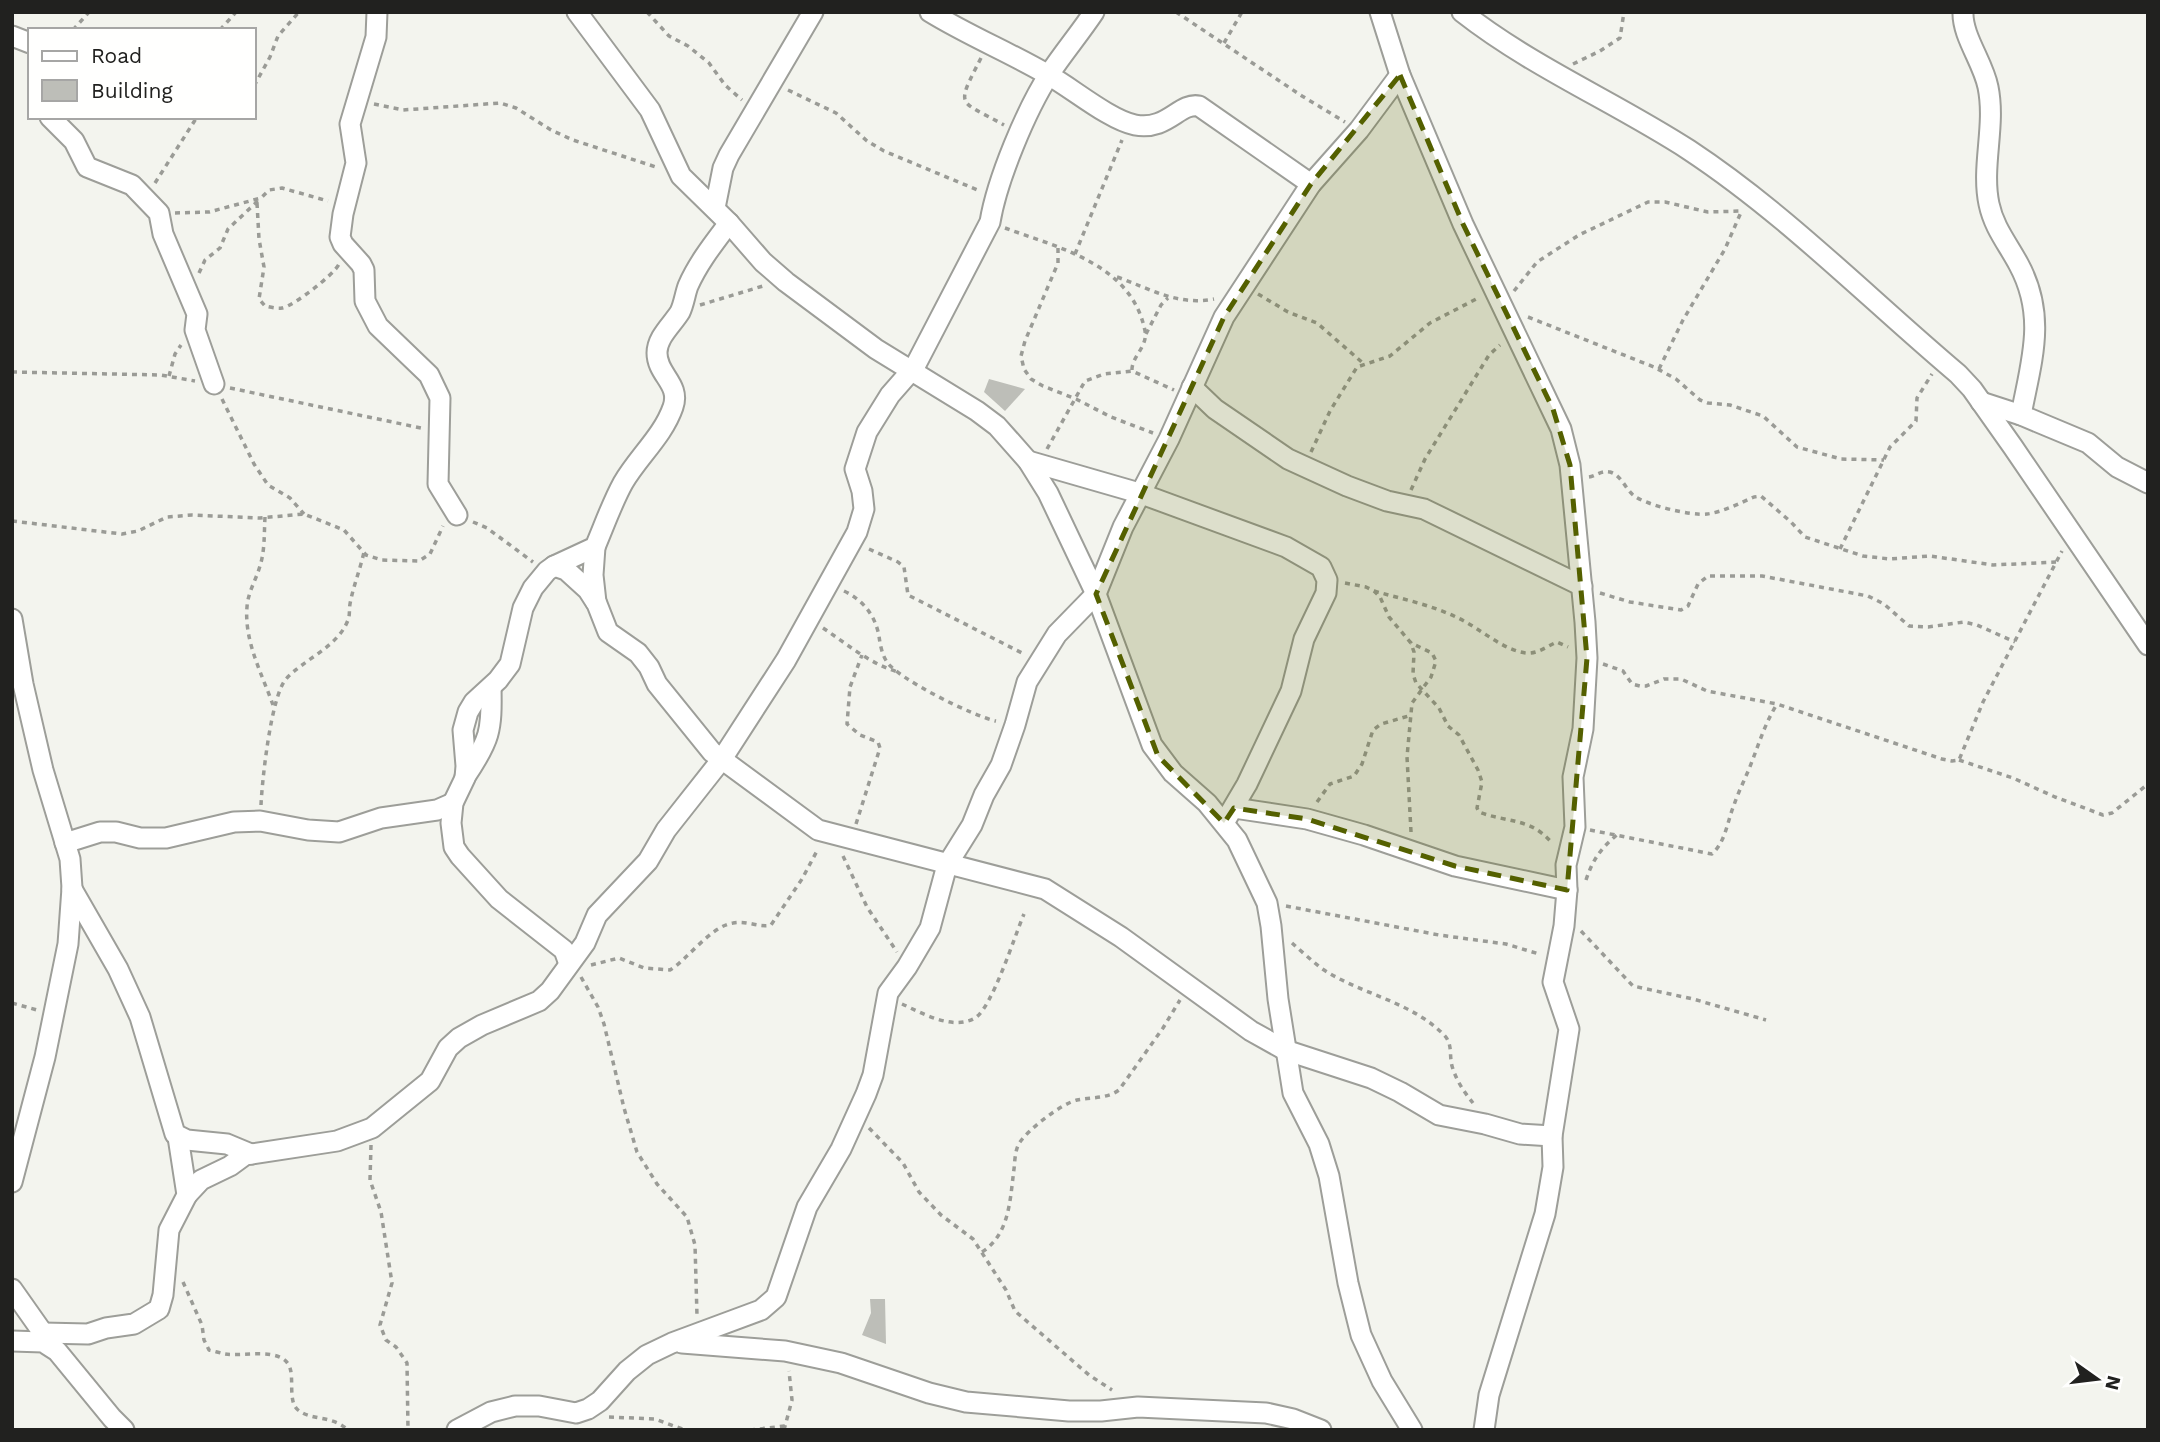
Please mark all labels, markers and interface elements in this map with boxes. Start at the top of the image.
legend [28,28,256,119]
text: Road [91,43,142,68]
text: Building [91,78,173,103]
north arrow [2062,1344,2132,1414]
text: N [2100,1373,2126,1393]

